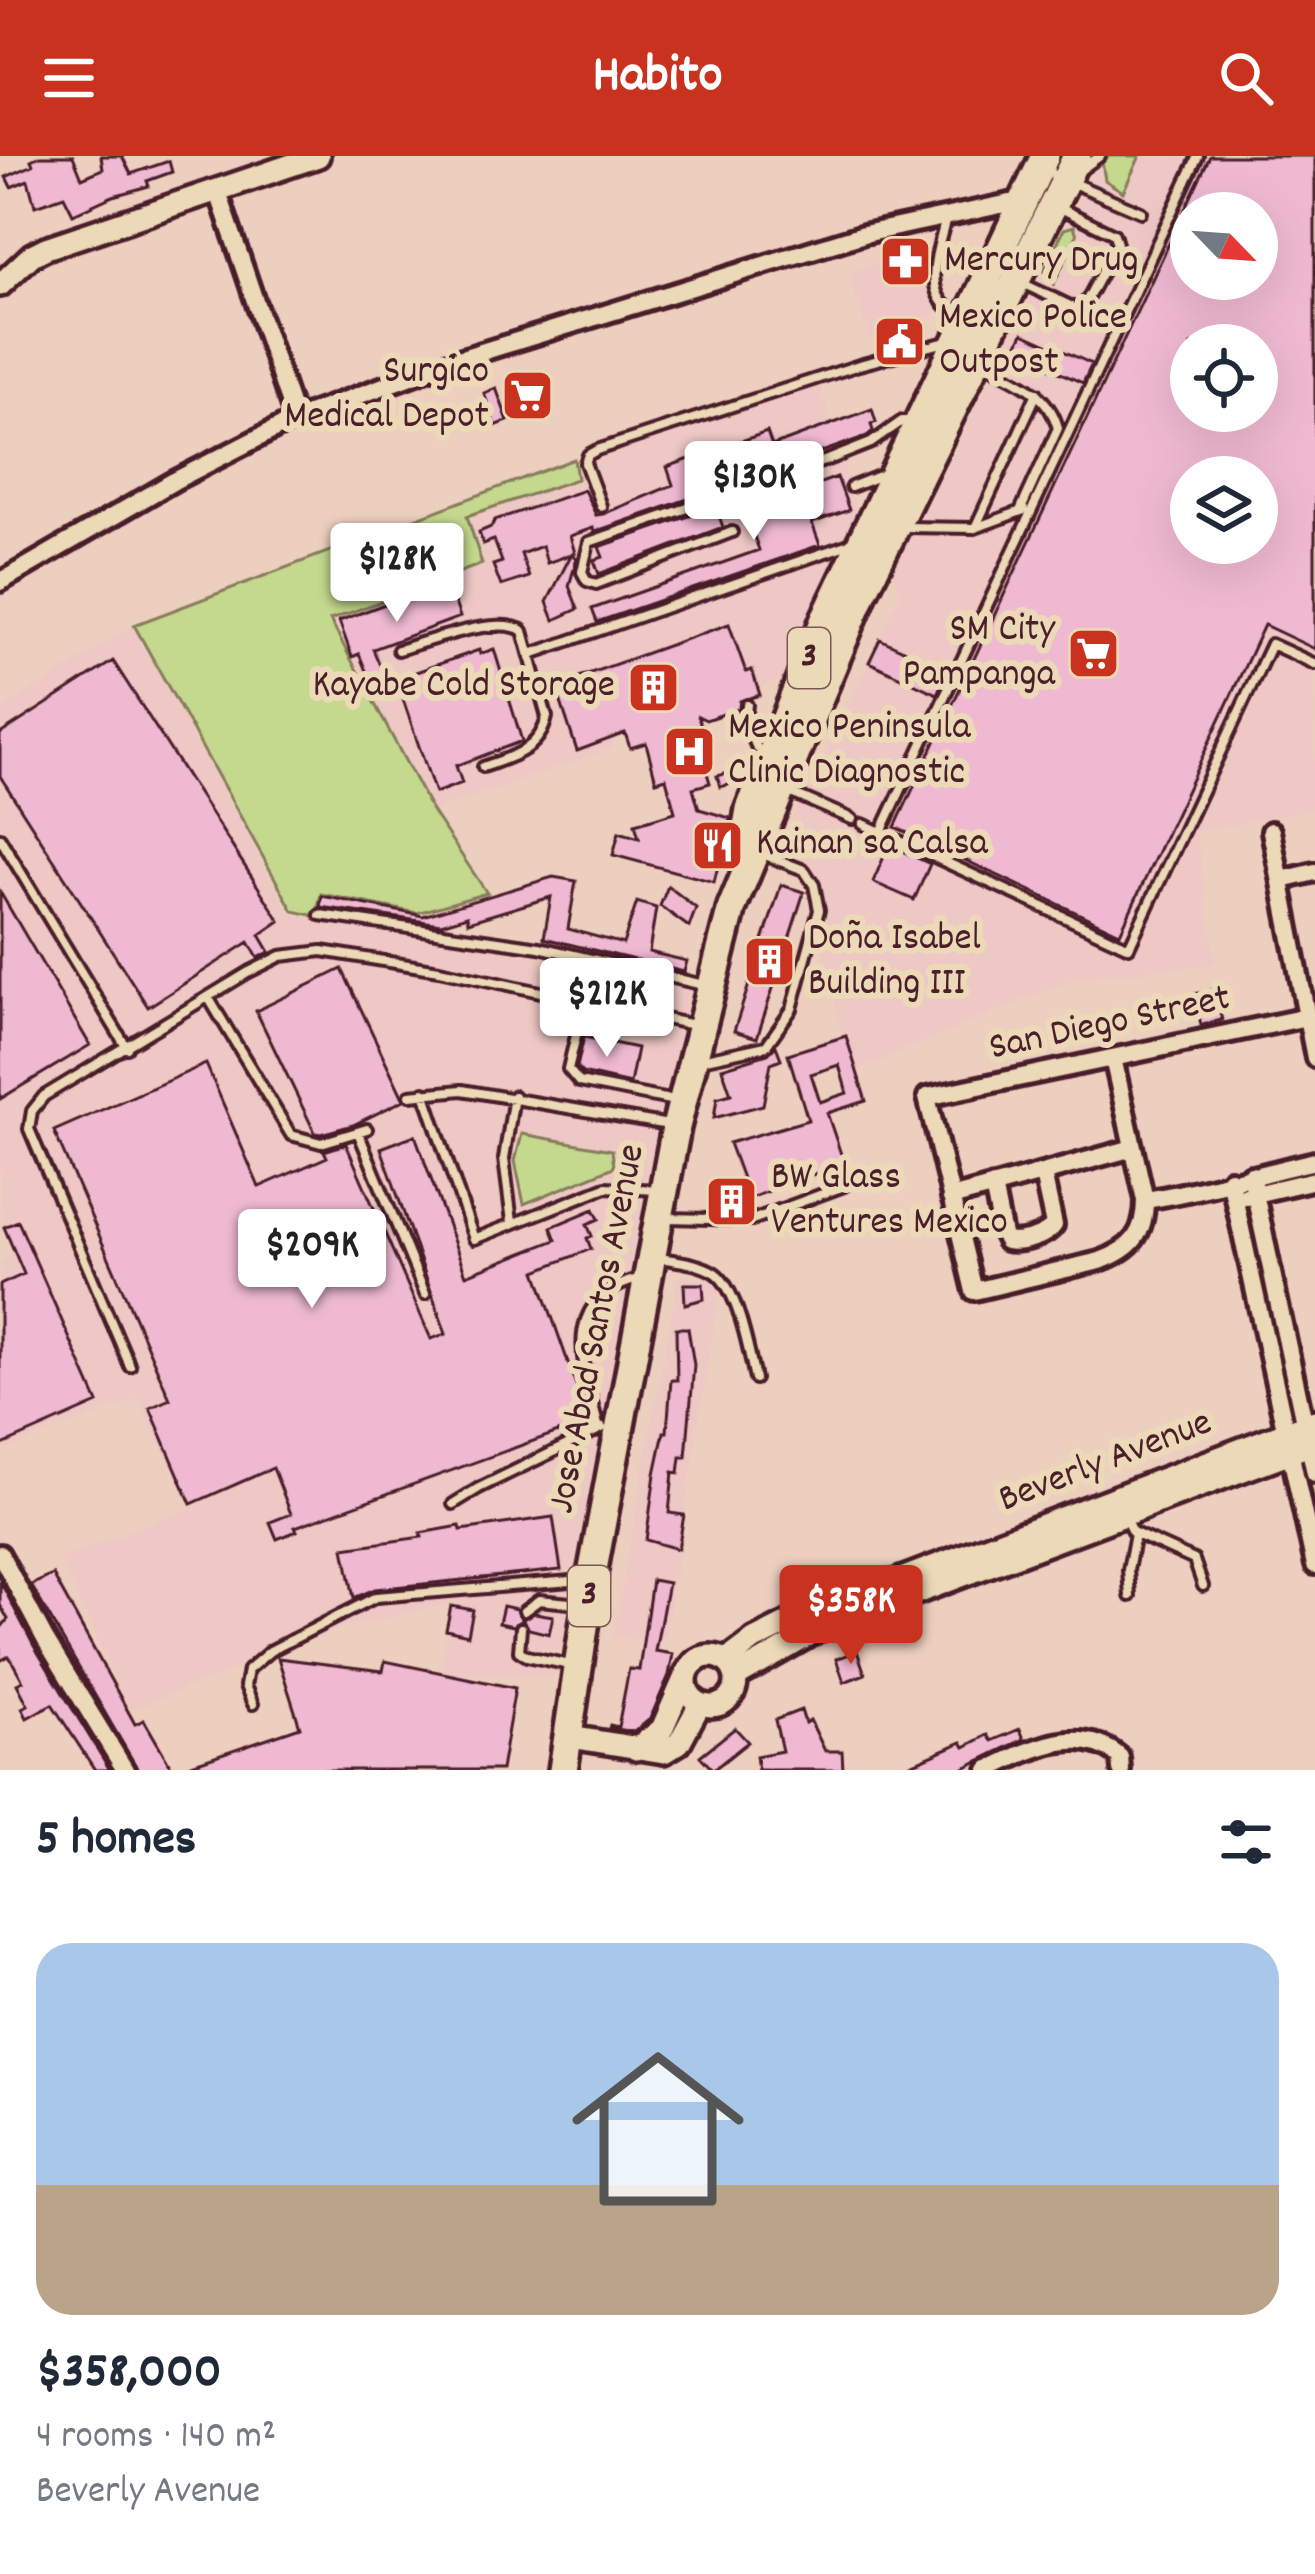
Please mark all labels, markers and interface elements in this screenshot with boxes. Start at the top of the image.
text: Habito [592,40,723,117]
icon: menu [36,45,102,111]
icon: search [1213,45,1279,111]
north arrow [1170,192,1278,300]
map controls [1170,192,1278,564]
pharmacy icon: Mercury Drug [877,234,933,290]
place label: Mercury Drug [944,235,1139,290]
place label: Mexico Police Outpost [939,292,1127,392]
public building icon: Mexico Police Outpost [872,313,928,369]
button: locate [1170,324,1278,432]
place label: Surgico Medical Depot [284,346,489,446]
supermarket icon: Surgico Medical Depot [500,367,556,423]
pin: $130K [670,441,838,543]
text: $130K [712,452,796,507]
button: layers [1170,456,1278,564]
pin: $128K [313,523,481,625]
text: $128K [357,534,437,589]
place label: SM City Pampanga [903,604,1056,704]
supermarket icon: SM City Pampanga [1066,625,1122,681]
road number: 3 [788,628,830,688]
building icon: Kayabe Cold Storage [626,659,682,715]
place label: Kayabe Cold Storage [313,660,615,715]
place label: Mexico Peninsula Clinic Diagnostic [728,702,971,802]
hospital icon: Mexico Peninsula Clinic Diagnostic [661,723,717,779]
restaurant icon: Kainan sa Calsa [689,817,745,873]
place label: Kainan sa Calsa [756,818,989,873]
place label: Doña Isabel Building III [808,913,981,1013]
building icon: Doña Isabel Building III [741,934,797,990]
pin: $212K [523,958,691,1060]
text: $212K [567,969,647,1024]
street label: San Diego Street [984,973,1236,1077]
street label: Jose Abad Santos Avenue [536,1140,662,1518]
place label: BW Glass Ventures Mexico [771,1152,1008,1252]
building icon: BW Glass Ventures Mexico [704,1173,760,1229]
pin: $209K [228,1209,396,1311]
text: $209K [265,1220,359,1275]
street label: Beverly Avenue [991,1397,1221,1529]
pin: $358K [767,1565,935,1667]
road number: 3 [568,1566,610,1626]
text: $358K [807,1576,895,1631]
text: 5 homes [36,1806,196,1878]
icon: filters [1213,1809,1279,1875]
icon: home [550,2021,766,2237]
text: $358,000 [36,2339,222,2411]
text: 4 rooms · 140 m² [36,2411,276,2466]
text: Beverly Avenue [36,2466,260,2521]

